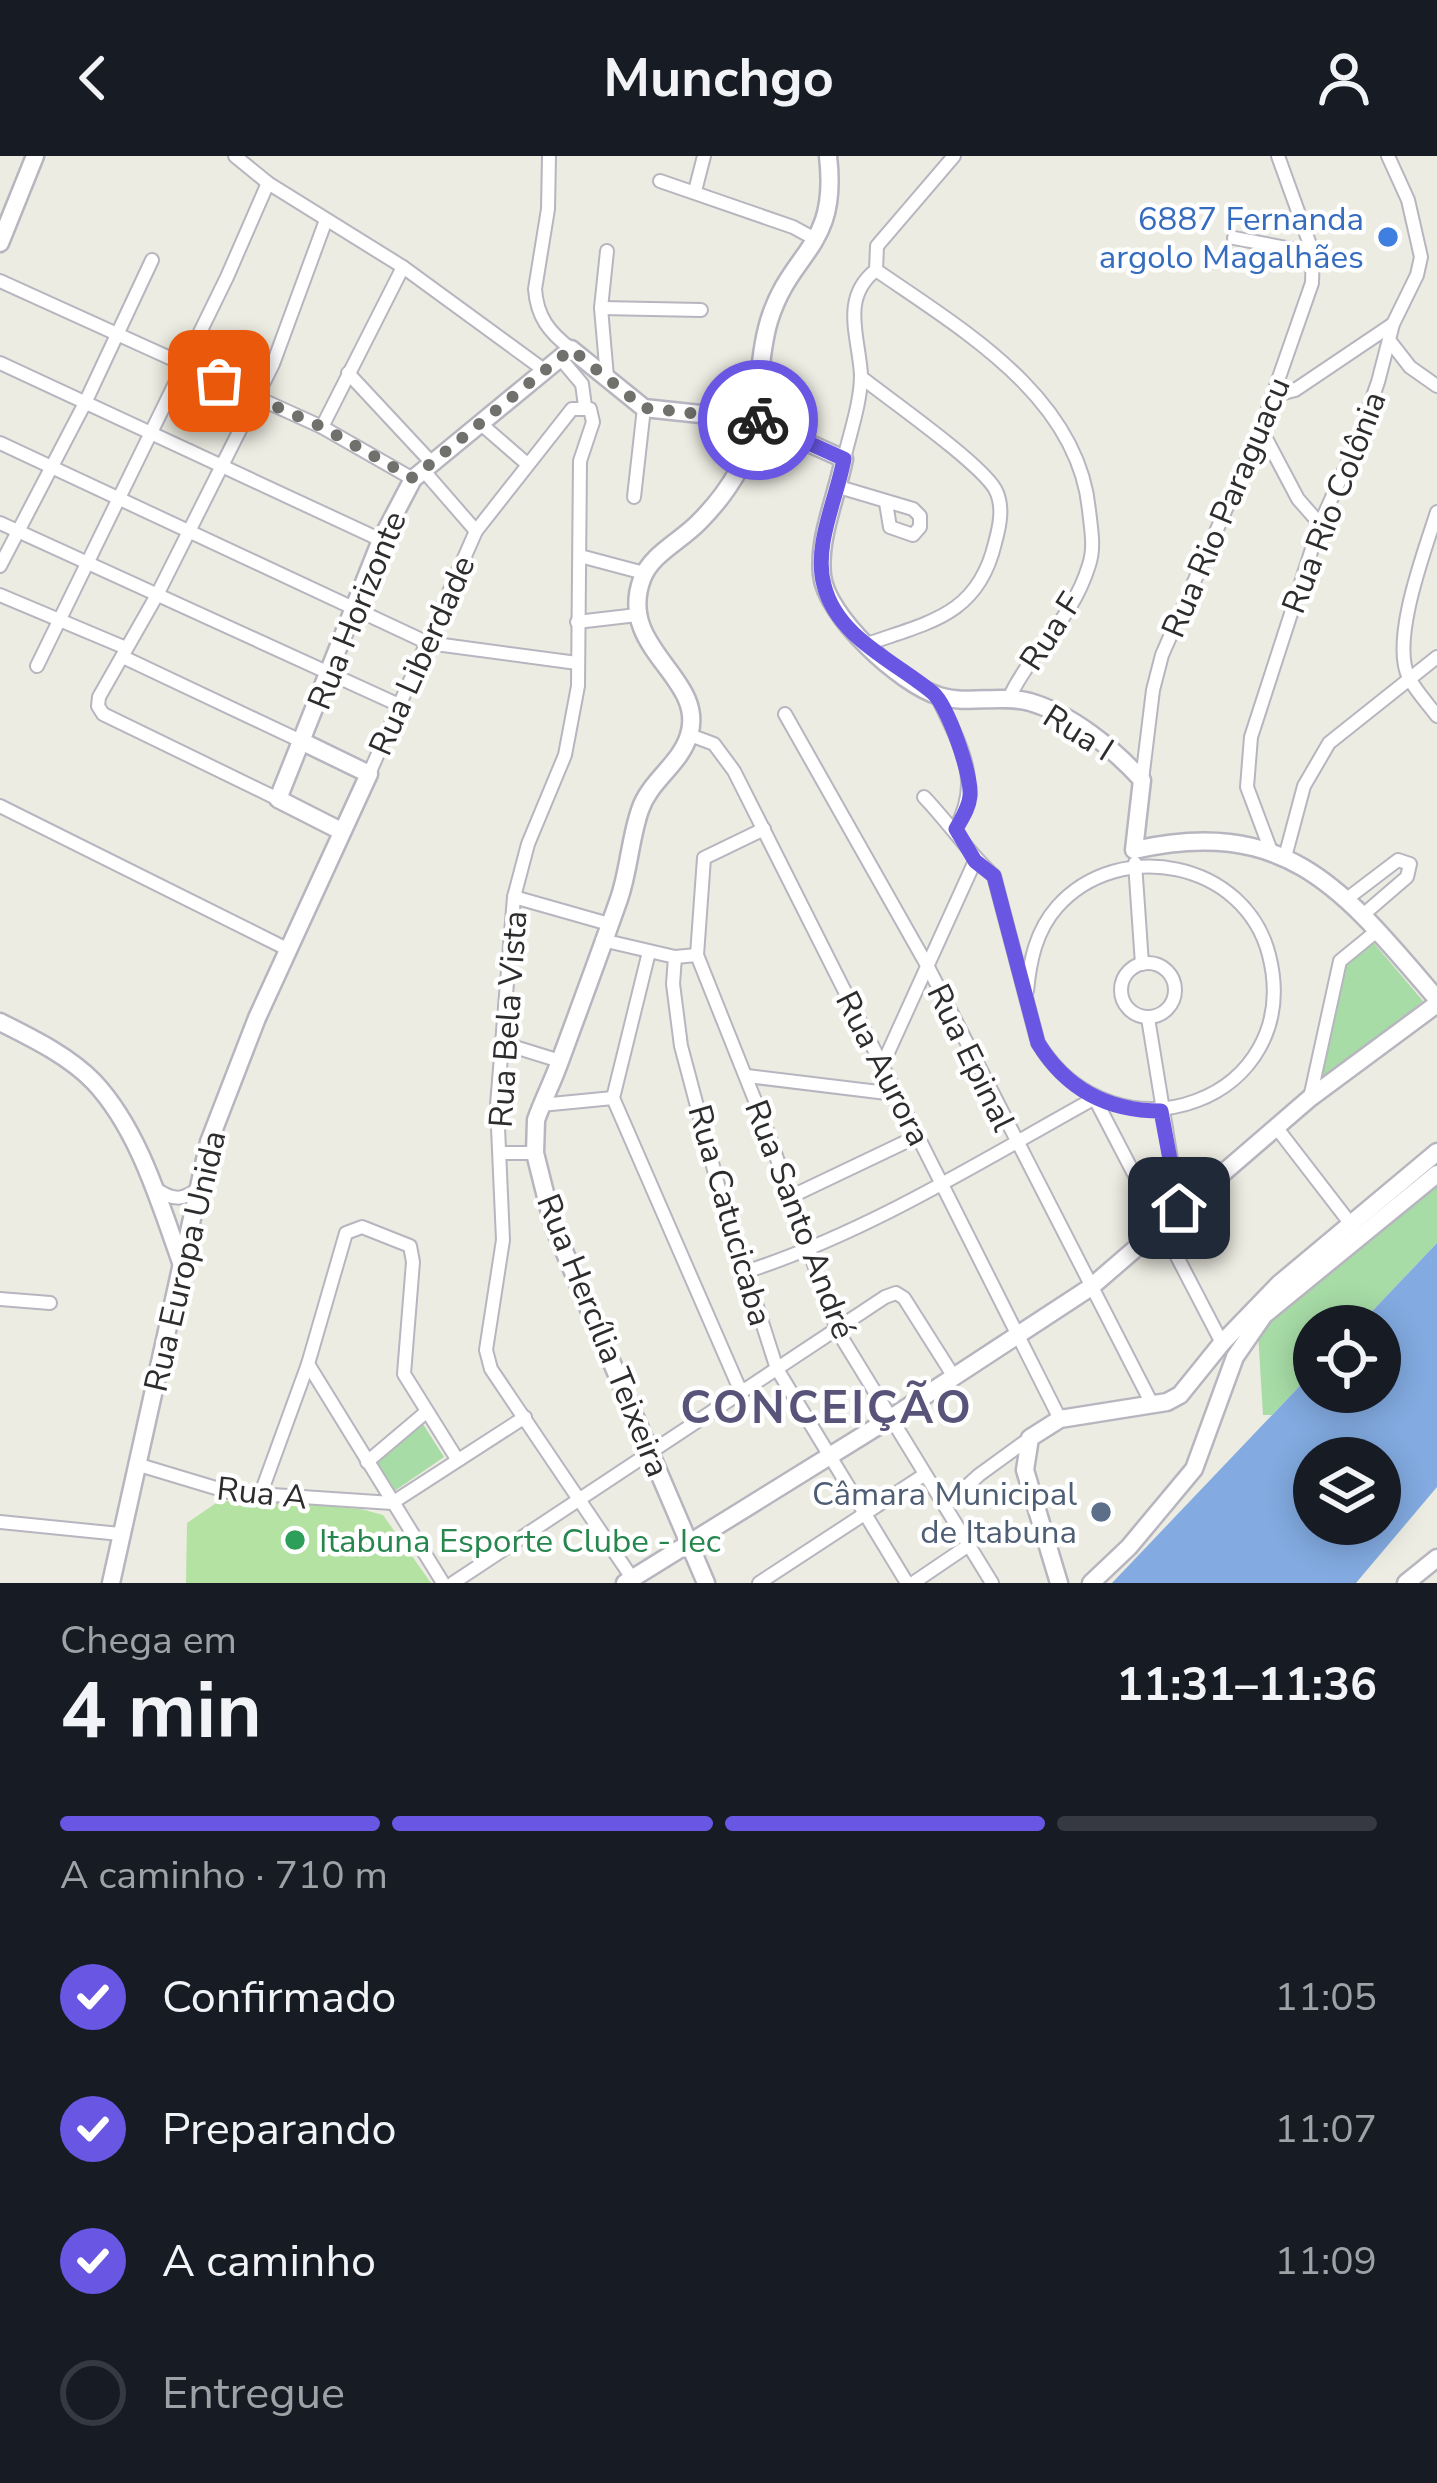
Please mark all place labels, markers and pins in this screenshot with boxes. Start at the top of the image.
place label: 6887 Fernanda argolo Magalhães [1099,197,1364,280]
marker: 6887 Fernanda argolo Magalhães [1375,224,1401,250]
pin [168,330,270,432]
pin [1128,1157,1230,1259]
place label: Câmara Municipal de Itabuna [812,1472,1077,1555]
marker: Câmara Municipal de Itabuna [1088,1499,1114,1525]
place label: Itabuna Esporte Clube - Iec [319,1519,721,1564]
marker: Itabuna Esporte Clube - Iec [282,1527,308,1553]

